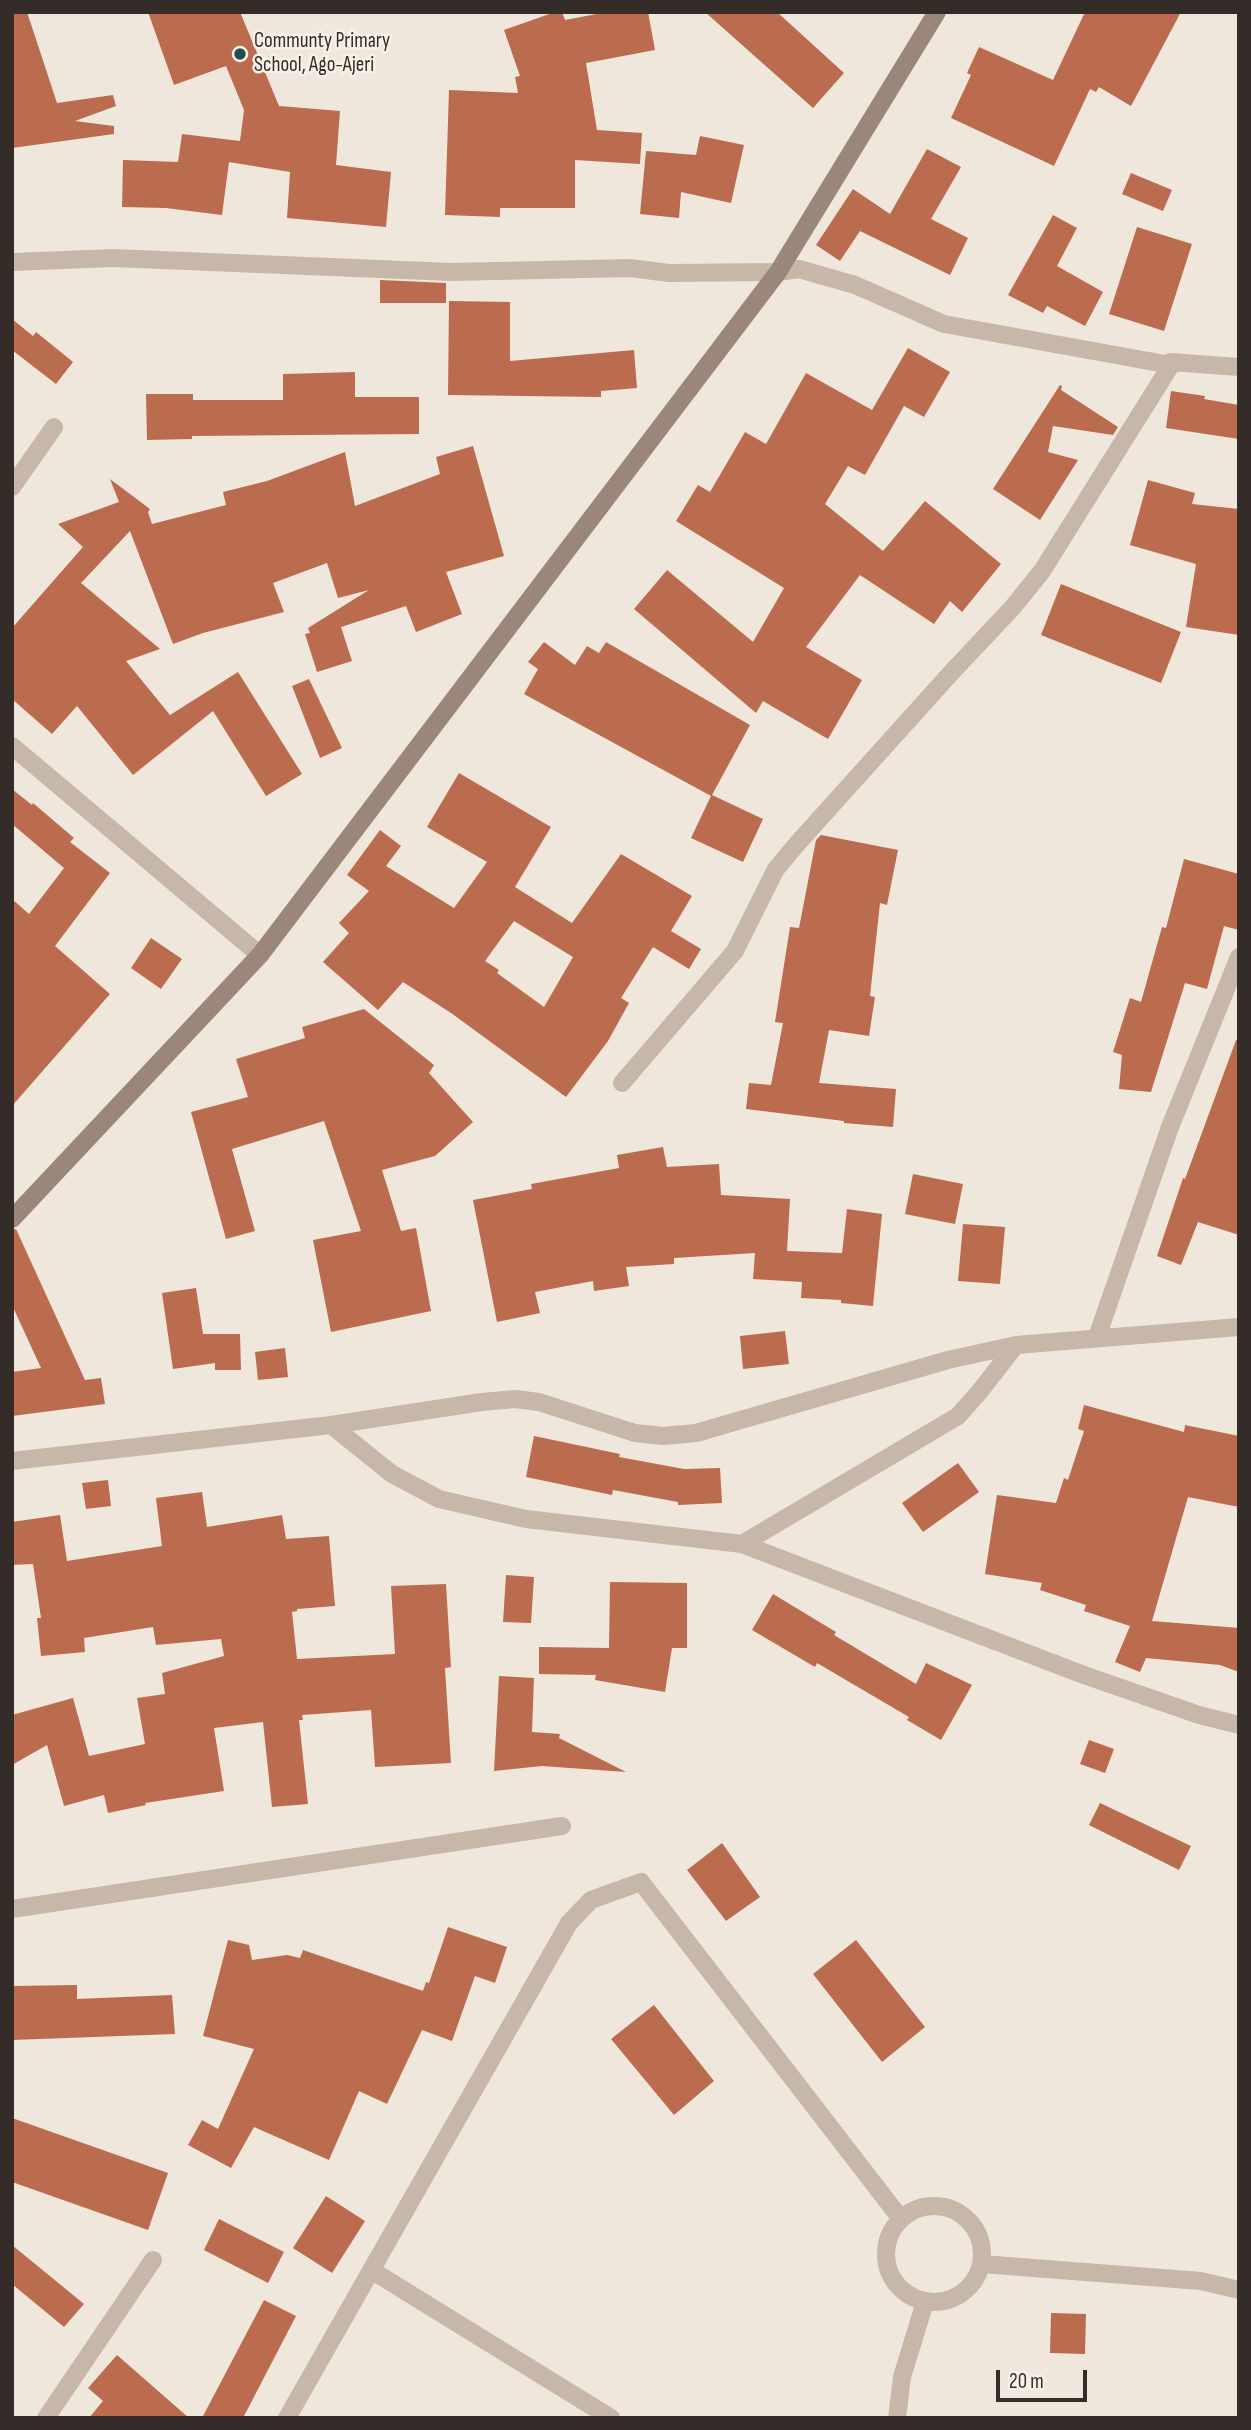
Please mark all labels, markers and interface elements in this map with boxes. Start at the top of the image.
place label: Communty Primary School, Ago-Ajeri [254,29,390,79]
marker: Communty Primary School, Ago-Ajeri [232,46,248,62]
scale bar [999,2356,1090,2400]
text: 20 m [1009,2369,1044,2394]

